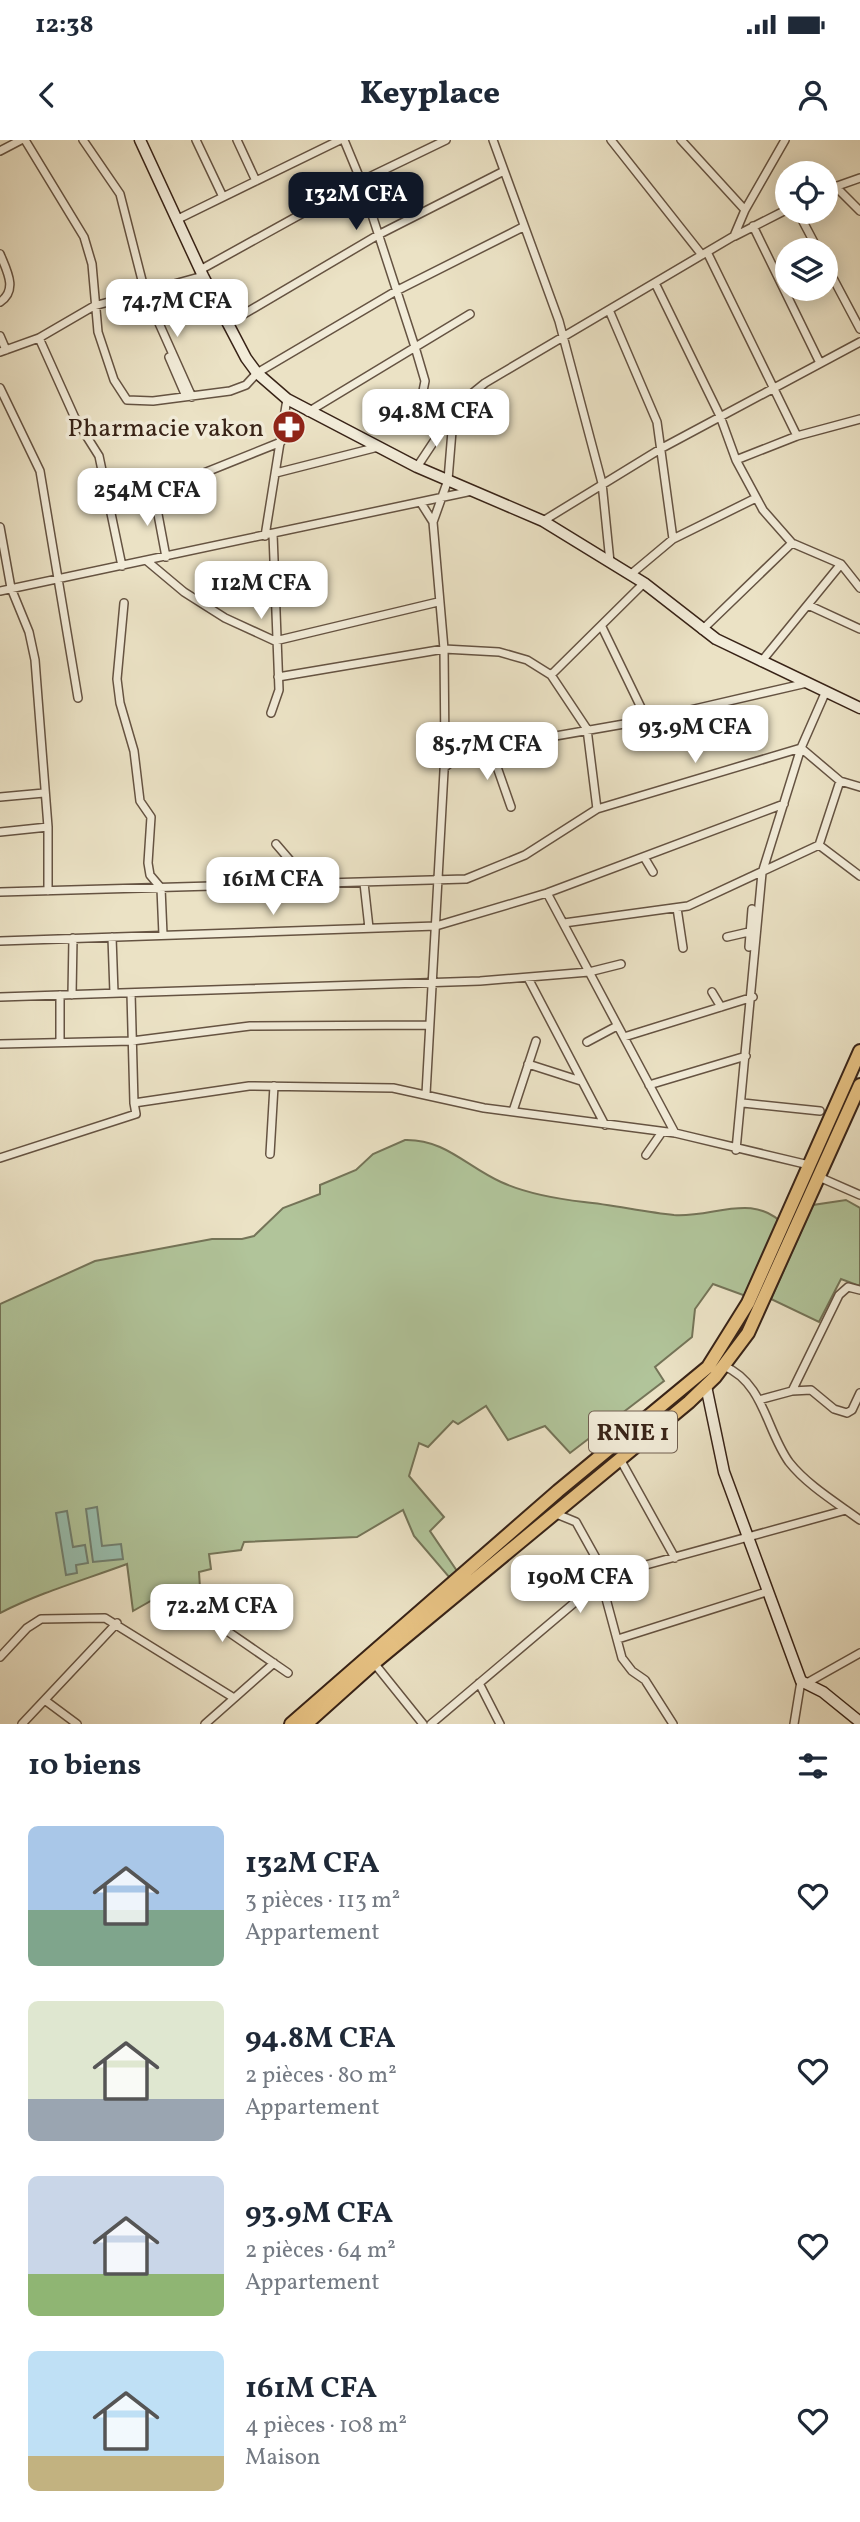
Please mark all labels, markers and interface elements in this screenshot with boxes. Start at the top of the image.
text: 12:38 [35,7,94,43]
text: Keyplace [360,73,500,117]
icon: back [28,76,66,114]
icon: person [794,76,832,114]
map controls [775,161,838,301]
button: locate [775,161,838,224]
pin: 132M CFA [284,172,428,232]
text: 132M CFA [304,179,408,211]
button: layers [775,238,838,301]
pin: 74.7M CFA [97,280,257,339]
text: 74.7M CFA [122,286,232,318]
pin: 94.8M CFA [356,390,516,449]
text: 94.8M CFA [378,396,494,428]
pharmacy icon: Pharmacie vakon [270,408,308,446]
place label: Pharmacie vakon [68,411,264,447]
pin: 254M CFA [75,468,219,528]
text: 254M CFA [93,475,201,507]
pin: 112M CFA [189,561,333,621]
text: 112M CFA [211,568,311,600]
pin: 93.9M CFA [615,706,775,765]
text: 93.9M CFA [638,712,752,744]
pin: 85.7M CFA [407,722,567,782]
text: 85.7M CFA [432,729,542,761]
pin: 161M CFA [201,858,345,917]
text: 161M CFA [222,864,324,896]
road number: RNIE 1 [589,1412,677,1452]
pin: 190M CFA [508,1556,652,1615]
text: 190M CFA [527,1562,633,1594]
pin: 72.2M CFA [142,1584,302,1644]
text: 72.2M CFA [166,1591,278,1623]
text: 10 biens [28,1745,141,1787]
icon: filters [794,1747,832,1785]
text: 132M CFA [245,1843,379,1885]
icon: home [84,1854,168,1938]
icon: heart [794,1877,832,1915]
text: 3 pièces · 113 m² [245,1885,400,1917]
text: Appartement [245,1917,380,1949]
text: 94.8M CFA [245,2018,396,2060]
icon: home [84,2029,168,2113]
icon: heart [794,2052,832,2090]
text: 2 pièces · 80 m² [245,2060,397,2092]
text: Appartement [245,2092,380,2124]
text: 93.9M CFA [245,2193,393,2235]
icon: home [84,2204,168,2288]
icon: heart [794,2227,832,2265]
text: 2 pièces · 64 m² [245,2235,396,2267]
text: Appartement [245,2267,380,2299]
text: 161M CFA [245,2368,377,2410]
icon: home [84,2379,168,2463]
icon: heart [794,2402,832,2440]
text: 4 pièces · 108 m² [245,2410,407,2442]
text: Maison [245,2442,321,2474]

